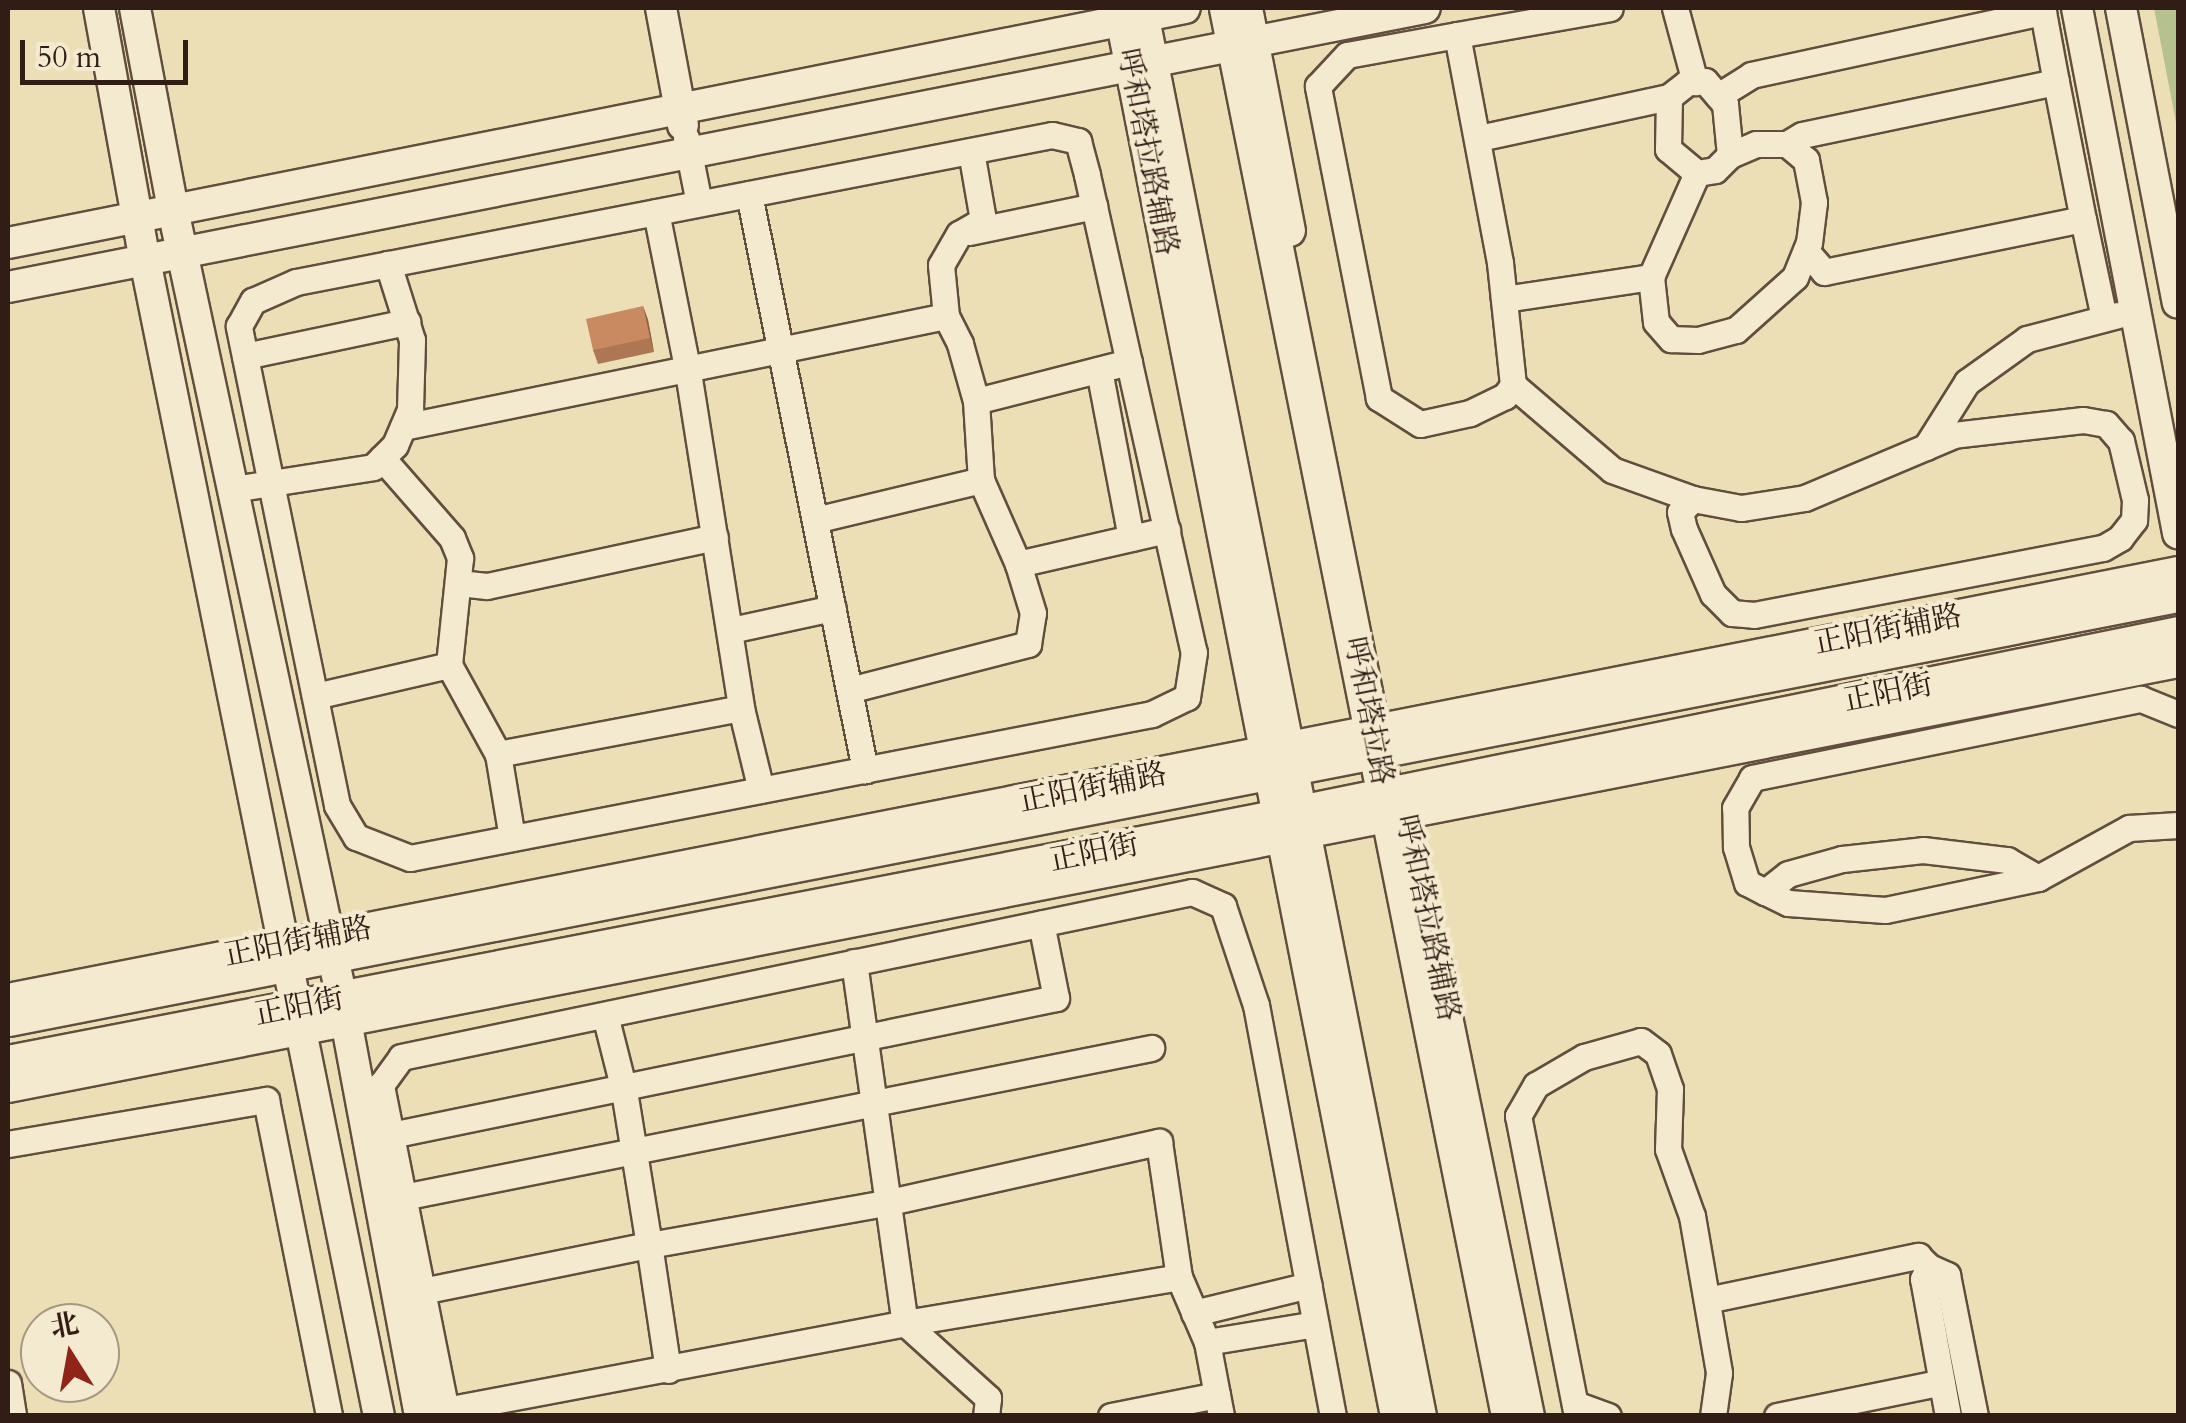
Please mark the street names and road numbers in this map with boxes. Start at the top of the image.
street label: 呼和塔拉路辅路 [1109,45,1185,259]
street label: 正阳街辅路 [1811,598,1965,662]
street label: 呼和塔拉路 [1336,634,1400,788]
street label: 正阳街 [1840,667,1936,719]
street label: 正阳街辅路 [1016,756,1170,820]
street label: 呼和塔拉路辅路 [1388,812,1466,1024]
street label: 正阳街 [1046,827,1142,879]
street label: 正阳街辅路 [221,910,375,974]
street label: 正阳街 [251,981,347,1033]

